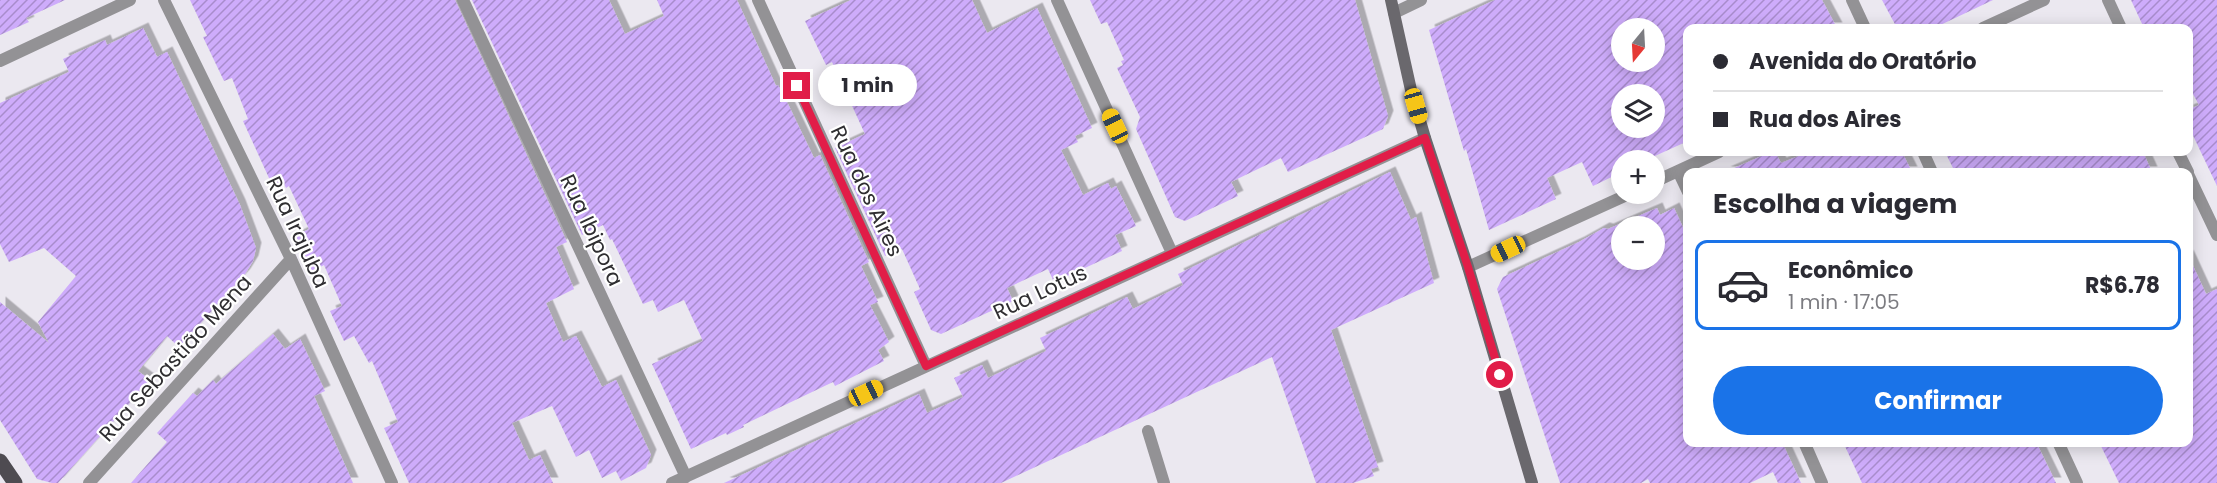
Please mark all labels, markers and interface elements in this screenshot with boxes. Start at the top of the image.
north arrow [1611,18,1665,72]
map controls [1611,18,1665,270]
text: Avenida do Oratório [1749,46,1977,77]
callout: 1 min [818,65,917,107]
text: 1 min [841,71,894,99]
route end [783,72,810,99]
button: layers [1611,84,1665,138]
car [1402,86,1430,126]
text: Rua dos Aires [1749,104,1902,135]
car [1099,106,1131,146]
street label: Rua dos Aires [824,121,910,261]
button: + [1611,150,1665,204]
street label: Rua Ibipora [553,169,631,291]
street label: Rua Irajuba [259,171,337,293]
text: Escolha a viagem [1713,185,1957,222]
button: − [1611,216,1665,270]
car [1488,233,1528,265]
text: Econômico [1788,255,1913,286]
street label: Rua Lotus [988,258,1092,326]
icon: car [1716,258,1770,312]
street label: Rua Sebastião Mena [92,268,258,448]
text: R$6.78 [2085,270,2160,301]
text: 1 min · 17:05 [1788,288,1900,316]
route start [1486,361,1513,388]
button: Confirmar [1713,366,2163,435]
car [846,377,886,409]

